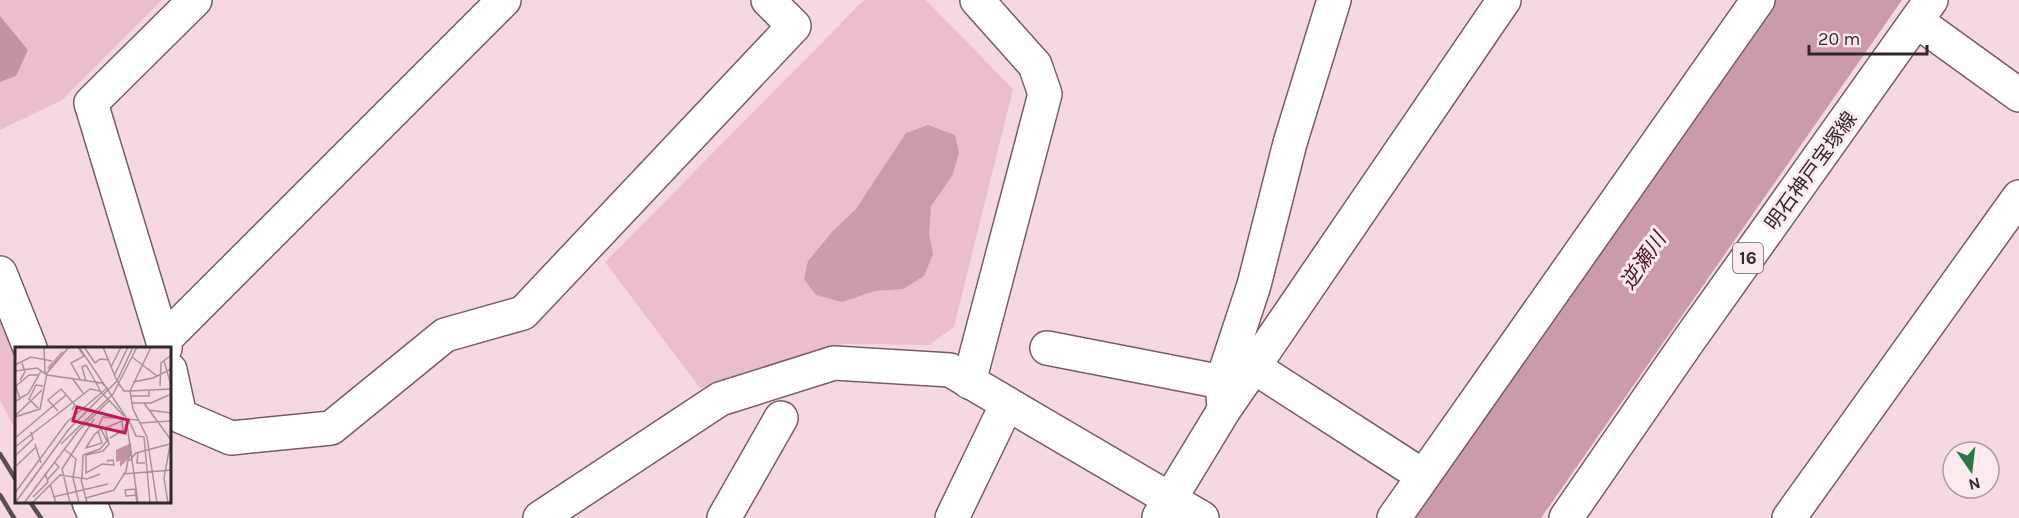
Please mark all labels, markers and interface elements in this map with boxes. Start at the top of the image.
scale bar [1809,18,1928,56]
text: 20 m [1818,28,1860,50]
street label: 明石神戸宝塚線 [1761,108,1861,234]
water label: 逆瀬川 [1615,227,1672,294]
road number: 16 [1733,243,1763,273]
inset map [15,347,171,503]
north arrow [1941,440,2001,500]
text: N [1967,473,1982,495]

